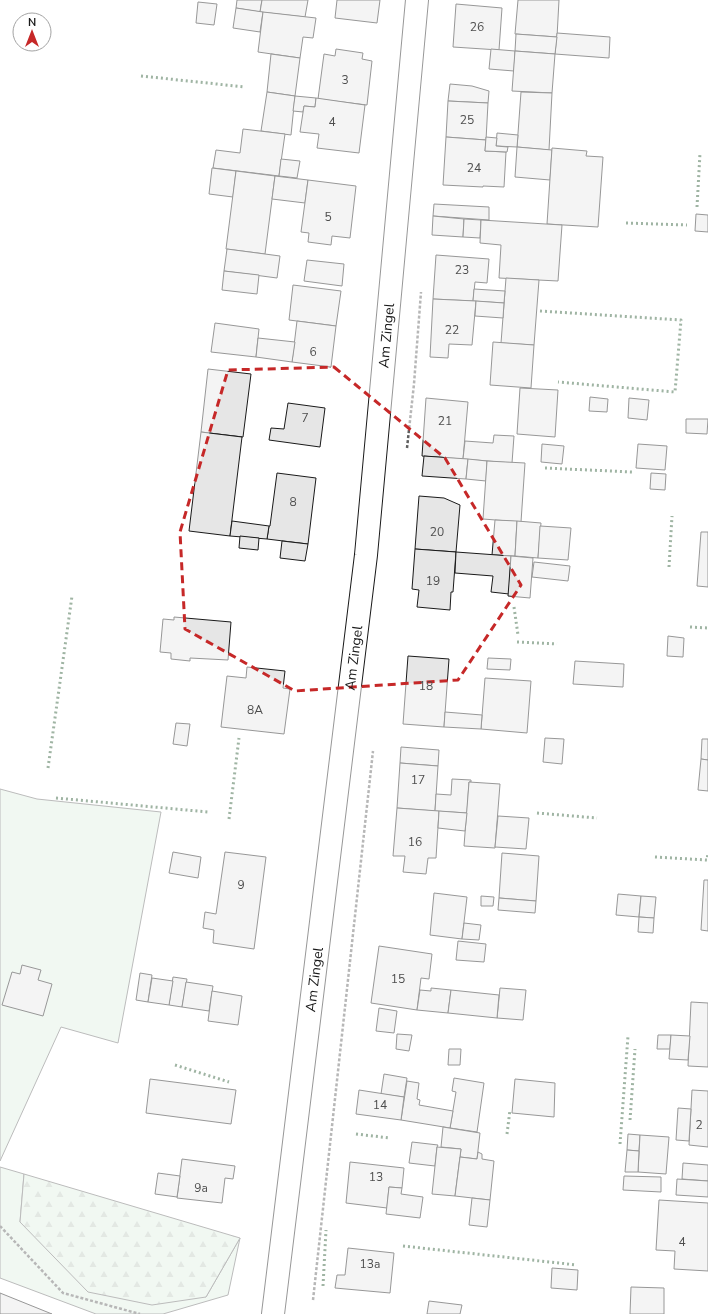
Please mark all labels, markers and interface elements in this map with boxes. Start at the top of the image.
north arrow [12,12,52,52]
text: N [28,15,36,30]
house number: 26 [470,19,484,35]
house number: 3 [341,72,349,88]
house number: 25 [460,112,474,128]
house number: 4 [328,114,336,130]
house number: 24 [467,160,481,176]
house number: 5 [324,209,332,225]
house number: 23 [455,262,469,278]
street label: Am Zingel [374,302,399,369]
house number: 22 [445,322,459,338]
house number: 6 [309,344,317,360]
house number: 7 [301,410,309,426]
house number: 21 [438,413,452,429]
house number: 8 [289,494,297,510]
house number: 20 [430,524,444,540]
house number: 19 [426,573,440,589]
street label: Am Zingel [340,624,367,691]
house number: 18 [419,678,433,694]
house number: 8A [247,702,263,718]
house number: 17 [411,772,425,788]
house number: 16 [408,834,422,850]
house number: 9 [237,877,245,893]
street label: Am Zingel [301,945,328,1013]
house number: 15 [391,971,405,987]
house number: 14 [373,1097,387,1113]
house number: 2 [695,1117,703,1133]
house number: 13 [369,1169,383,1185]
house number: 9a [194,1180,208,1196]
house number: 4 [678,1234,686,1250]
house number: 13a [360,1256,380,1272]

